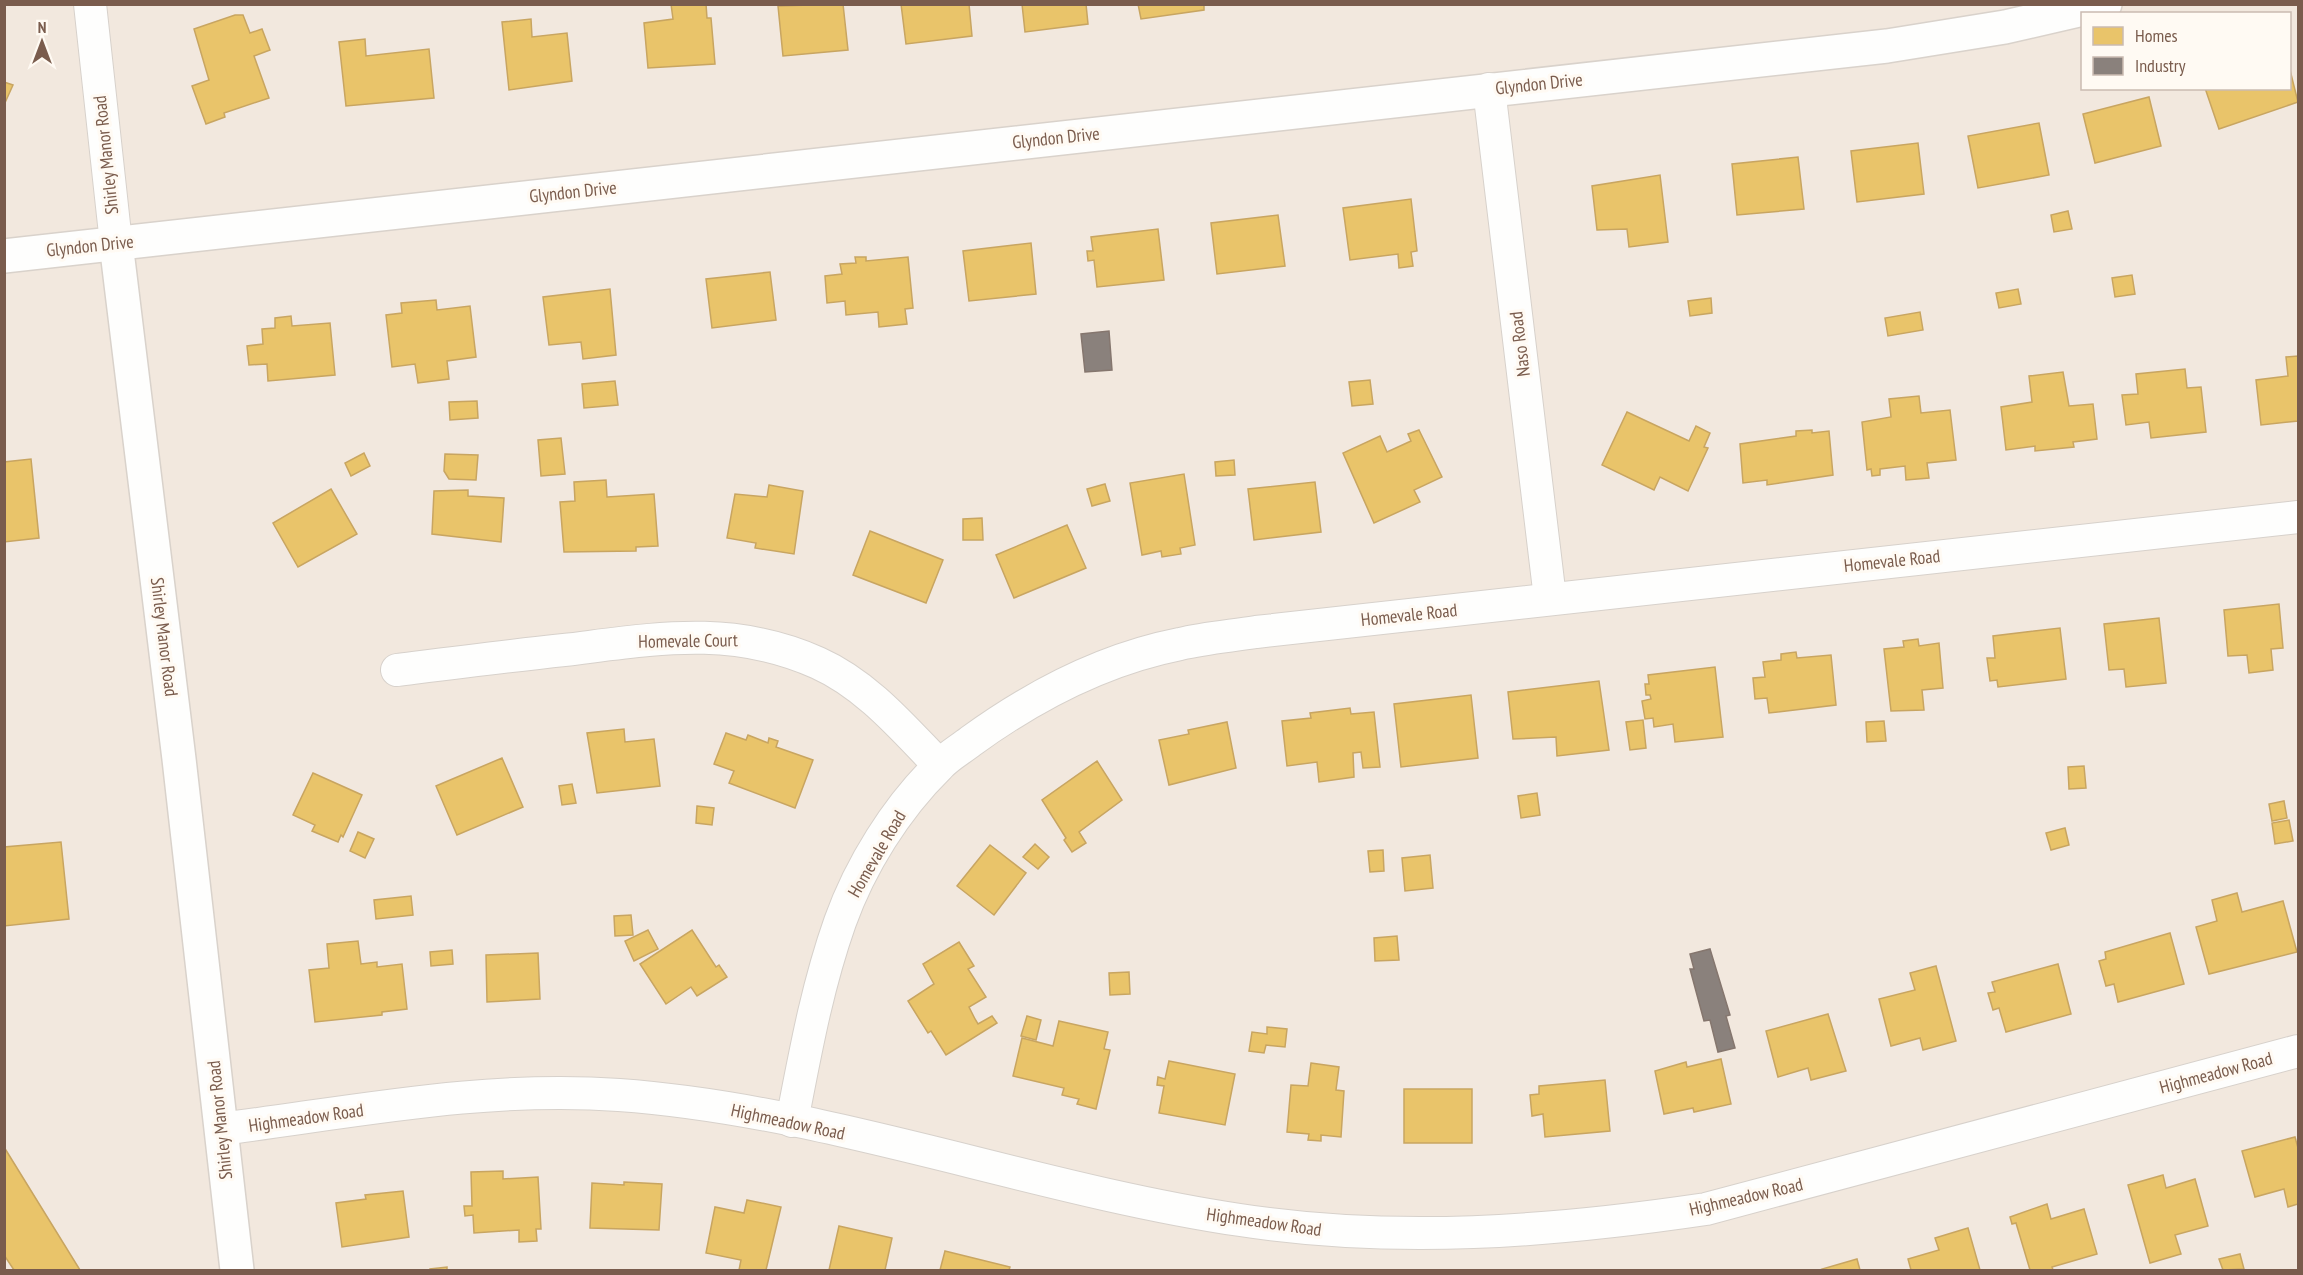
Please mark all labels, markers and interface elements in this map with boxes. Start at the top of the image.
north arrow [12,12,72,72]
legend [2081,12,2291,90]
text: N [38,17,46,37]
text: Homes [2135,24,2178,47]
text: Industry [2135,54,2186,77]
street label: Glyndon Drive [1494,67,1584,100]
street label: Shirley Manor Road [88,94,123,216]
street label: Glyndon Drive [1011,121,1101,154]
street label: Glyndon Drive [528,175,618,208]
street label: Glyndon Drive [45,229,135,262]
street label: Naso Road [1504,310,1535,378]
street label: Homevale Road [1843,544,1941,577]
street label: Shirley Manor Road [146,576,183,698]
street label: Homevale Road [1360,598,1458,631]
street label: Homevale Court [638,628,738,653]
street label: Homevale Road [842,806,911,901]
street label: Highmeadow Road [2157,1046,2275,1099]
street label: Shirley Manor Road [202,1059,237,1181]
street label: Highmeadow Road [247,1098,365,1137]
street label: Highmeadow Road [729,1098,847,1145]
street label: Highmeadow Road [1687,1172,1805,1221]
street label: Highmeadow Road [1205,1202,1323,1241]

